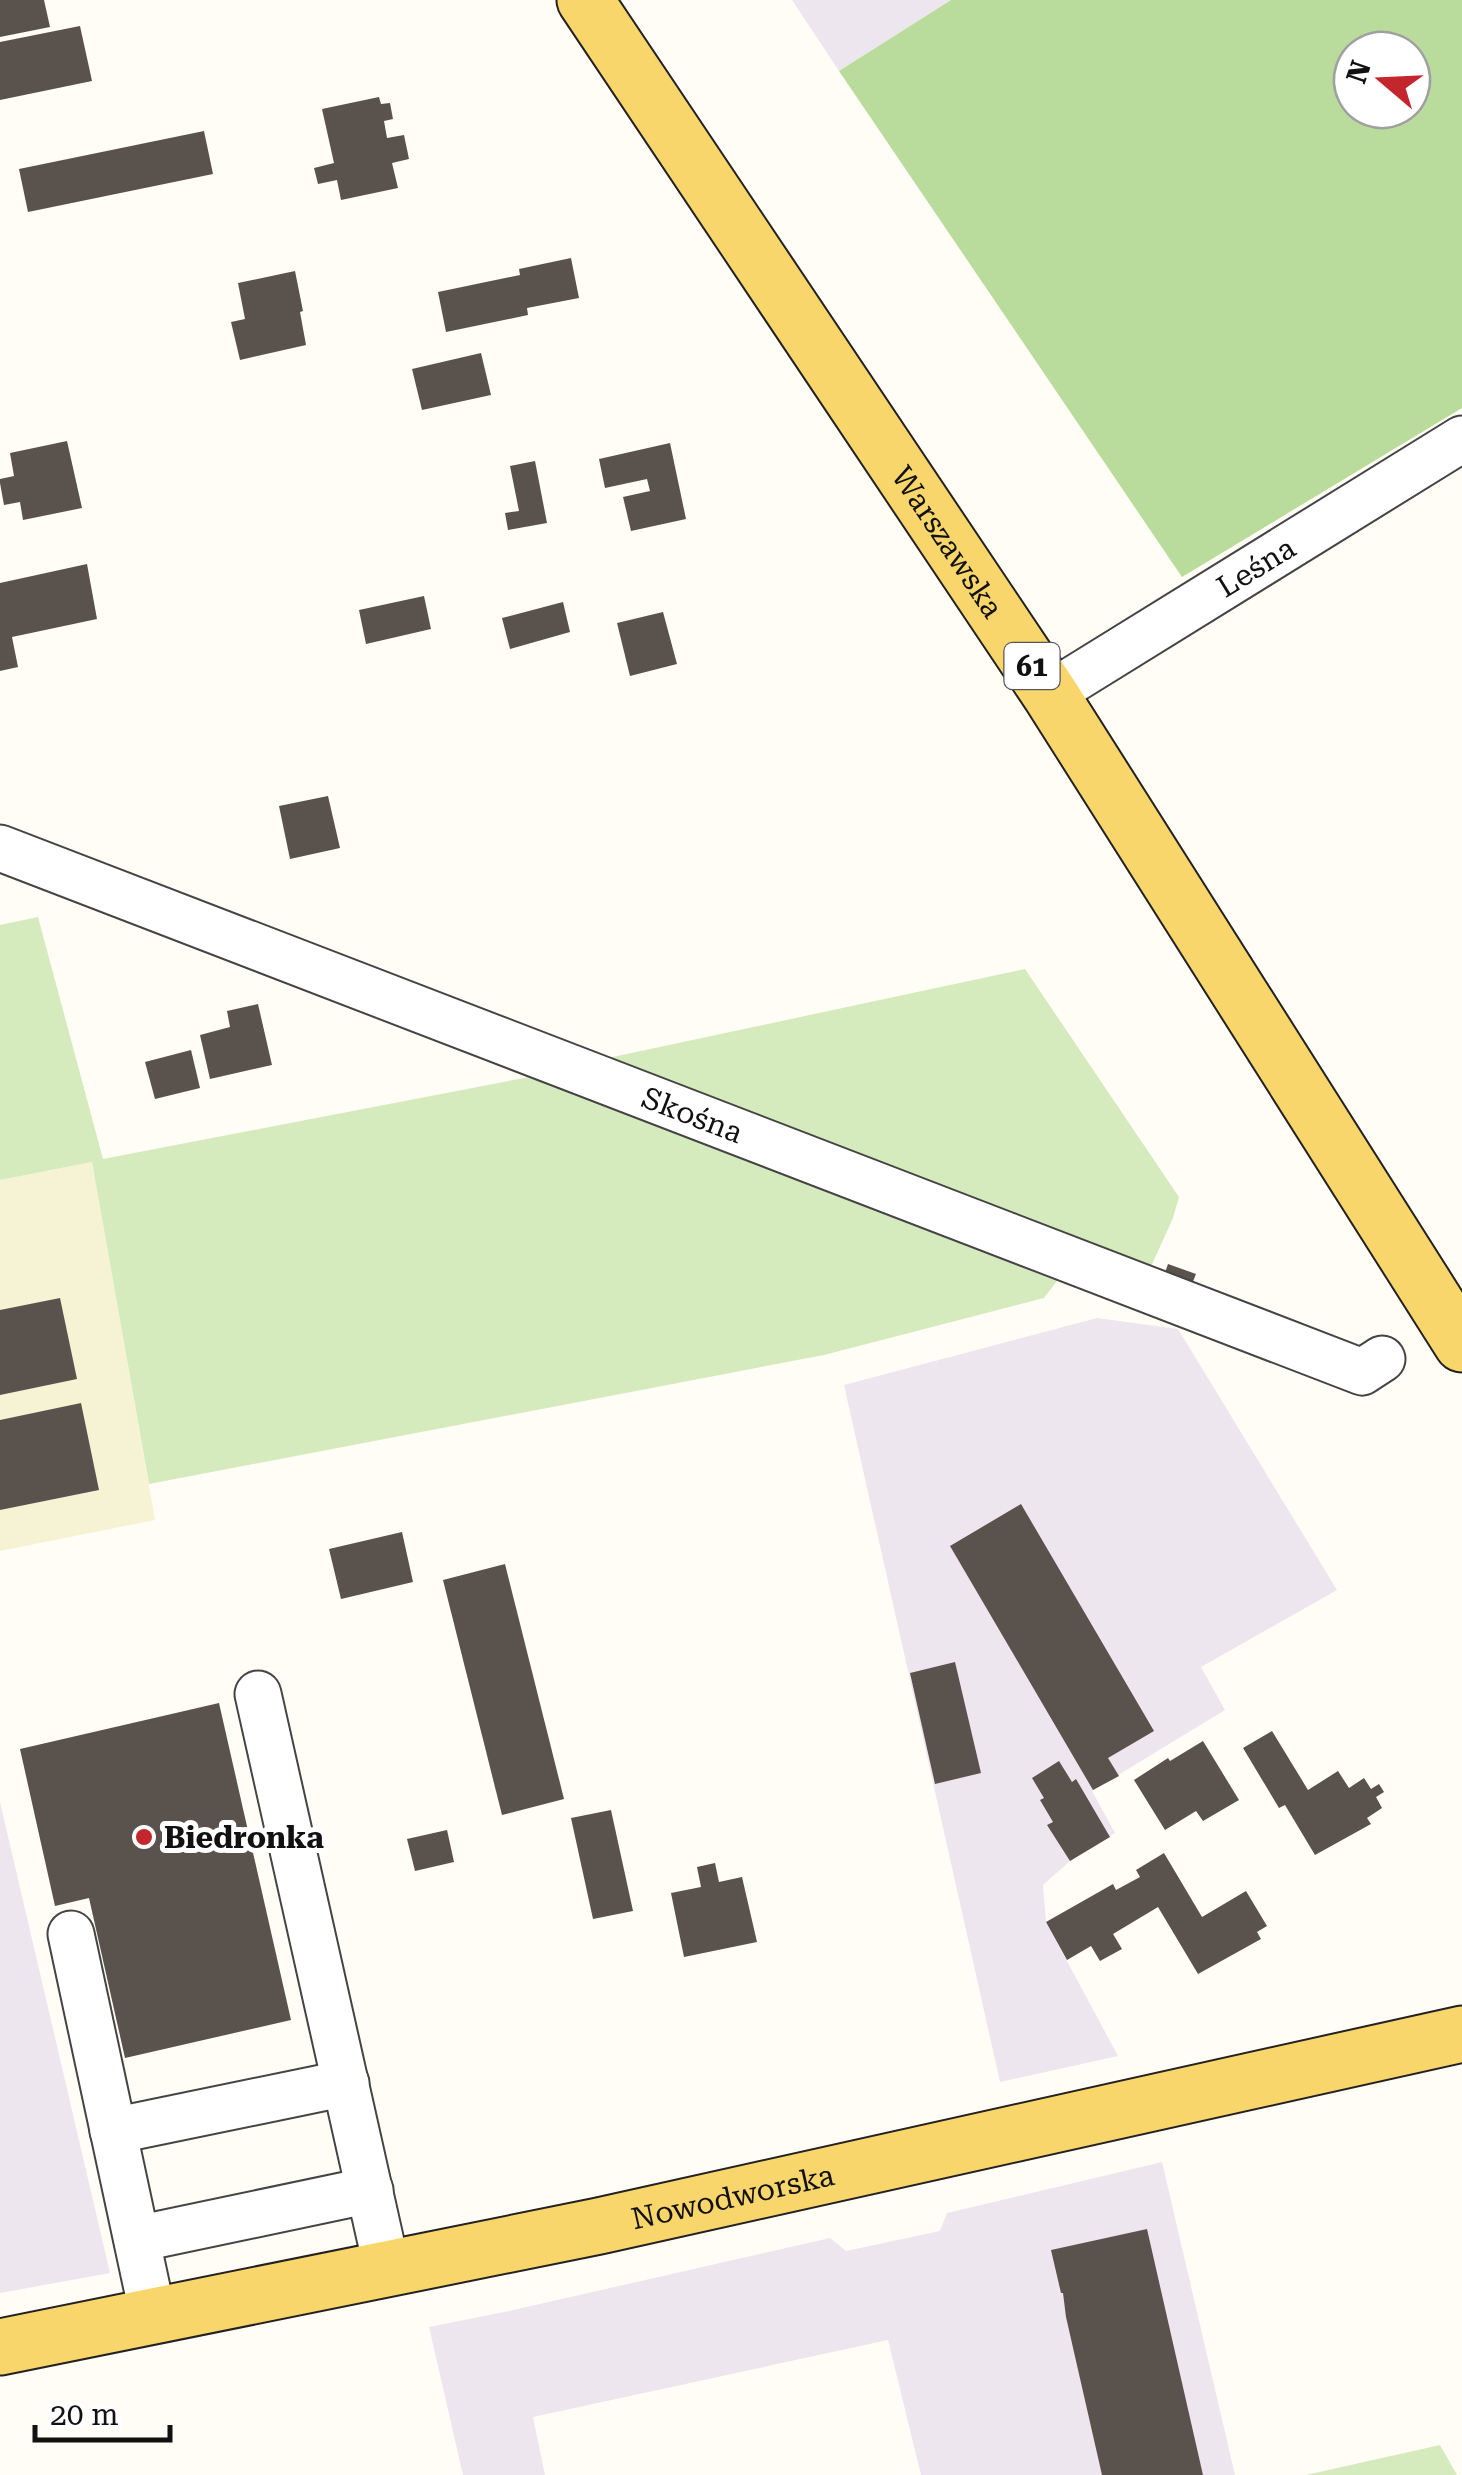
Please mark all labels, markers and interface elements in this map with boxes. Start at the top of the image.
north arrow [1332,30,1432,130]
text: N [1340,56,1378,88]
street label: Warszawska [885,459,1011,624]
street label: Leśna [1210,529,1301,604]
road number: 61 [1004,643,1060,689]
street label: Skośna [637,1079,748,1150]
place label: Biedronka [164,1820,324,1855]
marker: Biedronka [133,1826,155,1848]
street label: Nowodworska [628,2157,837,2236]
scale bar [35,2380,170,2442]
text: 20 m [50,2397,119,2432]

